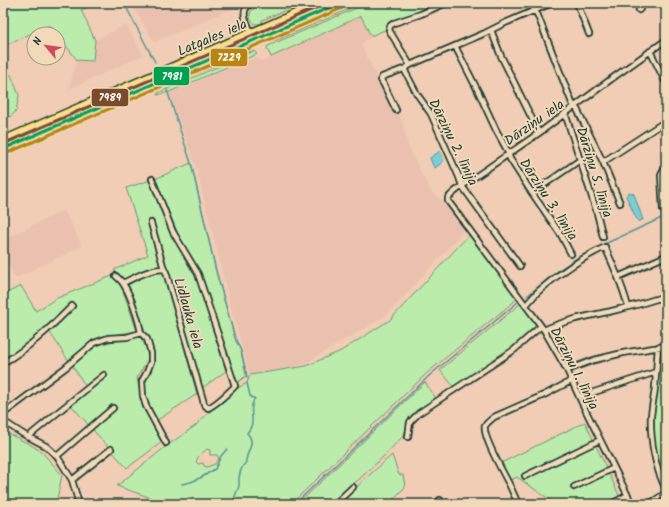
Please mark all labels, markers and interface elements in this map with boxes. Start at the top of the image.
street label: Latgales iela [174,13,251,62]
north arrow [26,26,66,66]
text: N [29,34,48,49]
line badge: 7229 [210,48,248,67]
text: 7229 [217,49,241,67]
line badge: 7981 [153,66,190,86]
text: 7981 [162,68,183,86]
line badge: 7989 [91,88,129,107]
text: 7989 [99,89,122,107]
street label: Dārziņu iela [500,94,569,152]
street label: Dārziņu 2. līnija [423,95,484,190]
street label: Dārziņu 5. līnija [570,124,618,220]
street label: Dārziņu 3. līnija [513,154,583,245]
street label: Lidlauka iela [167,275,209,351]
street label: Dārziņu 1. līnija [544,323,604,414]

